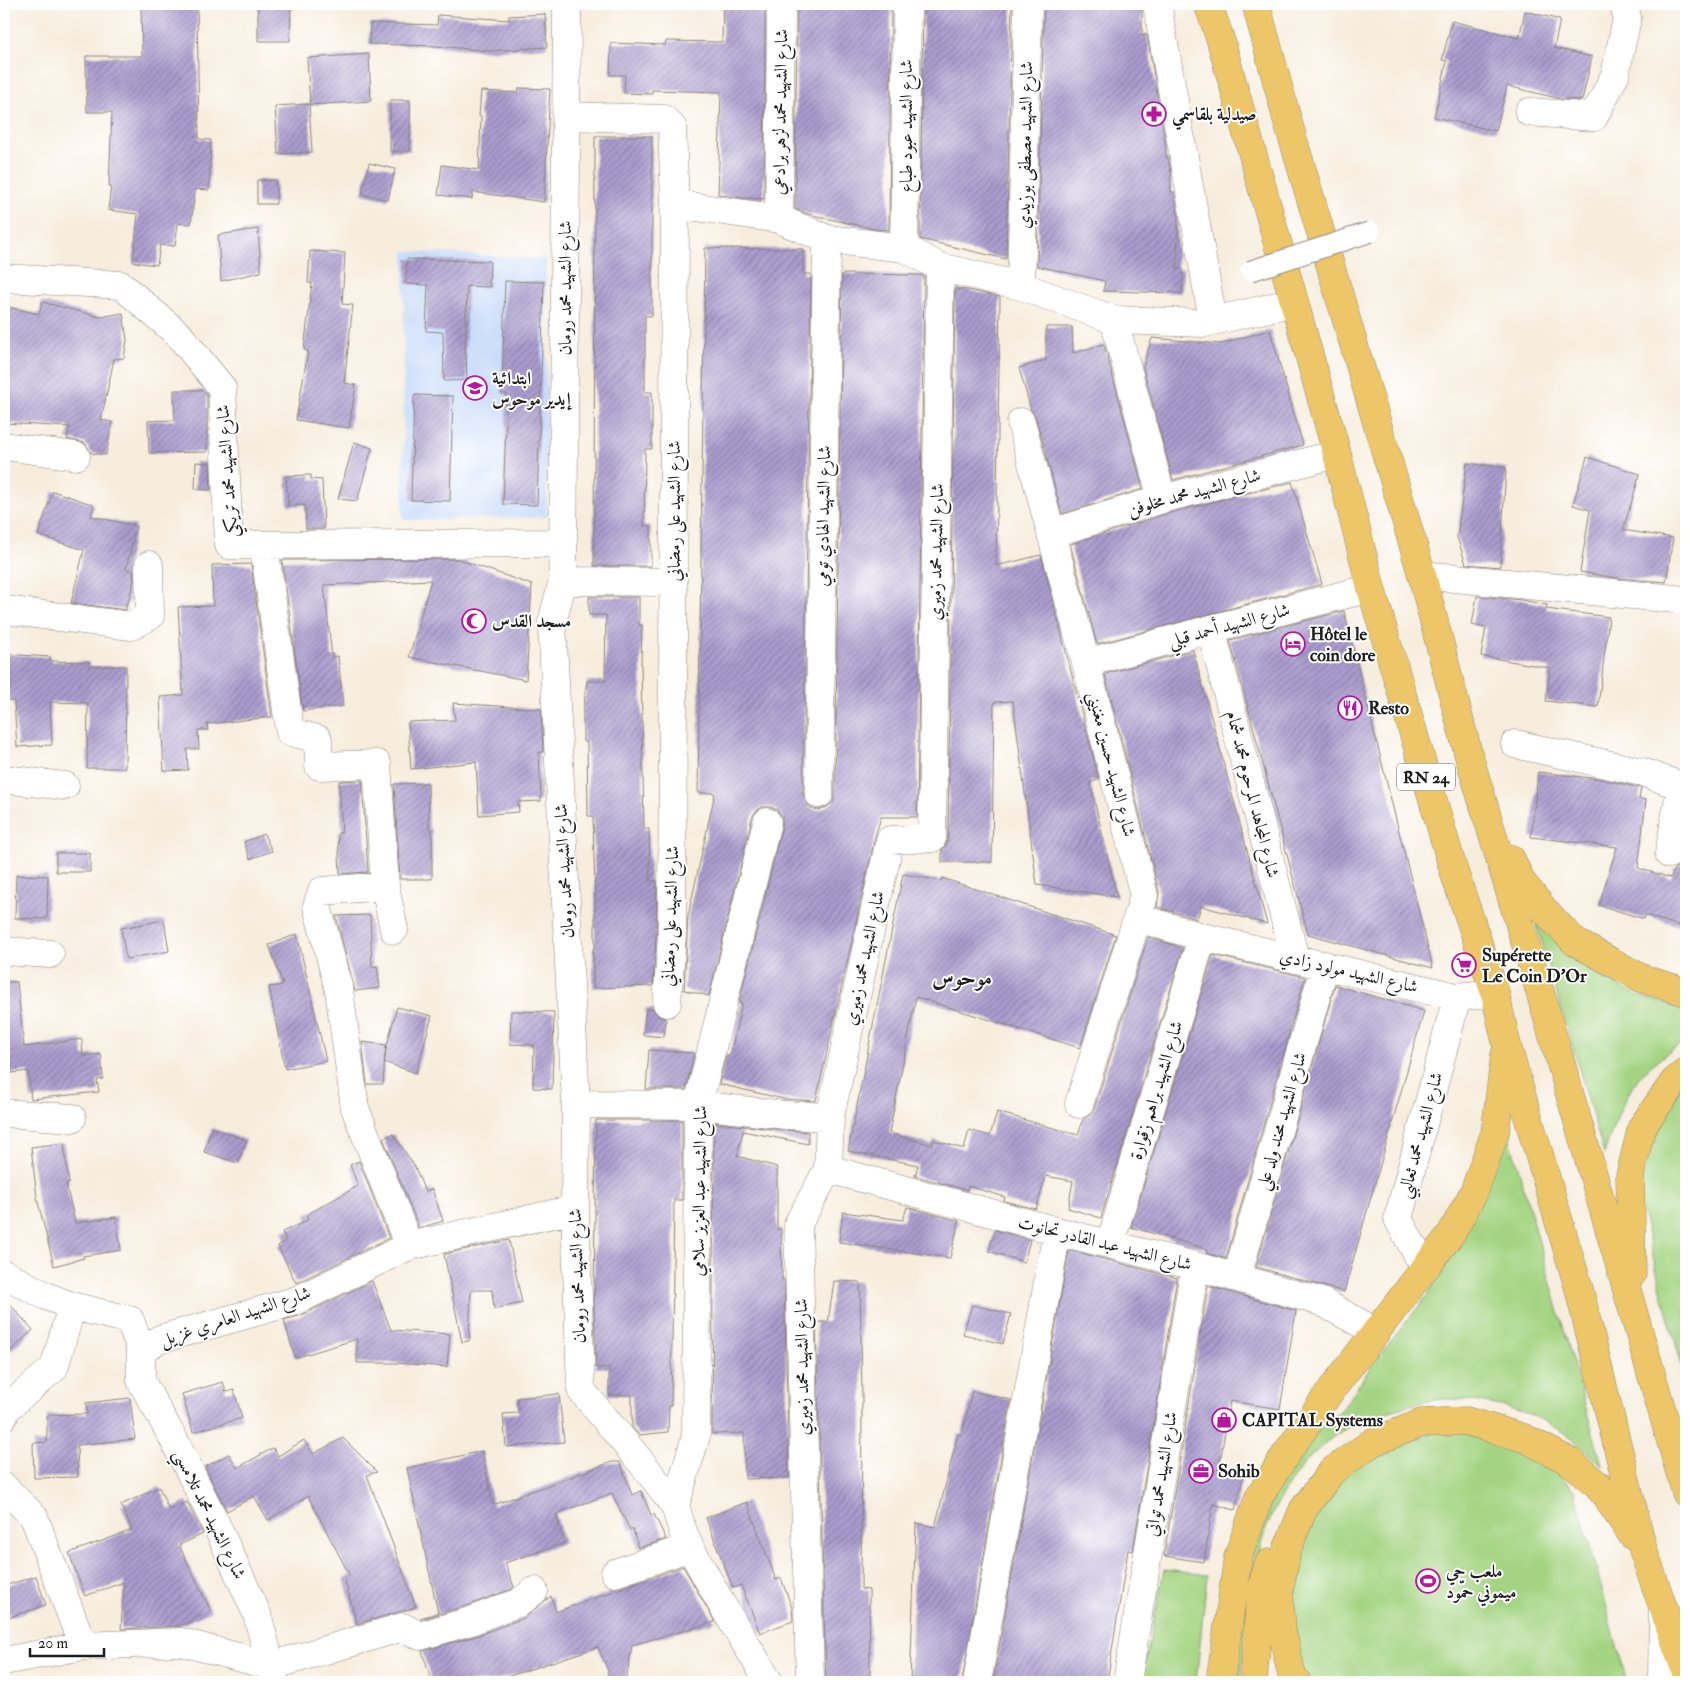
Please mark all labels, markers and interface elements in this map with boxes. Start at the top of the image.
street label: شارع الشهيد محمد لزهر برادعي [768,29,796,195]
street label: شارع الشهيد عبود طباع [895,59,921,193]
street label: شارع الشهيد مصطفى بوزيدي [1013,61,1041,229]
pharmacy icon: صيدلية بلقاسمي [1141,101,1167,127]
place label: صيدلية بلقاسمي [1172,103,1257,131]
street label: شارع الشهيد محمد رومان [554,220,580,356]
place label: ابتدائية إيدير موحوس [492,367,573,411]
school or university icon: ابتدائية إيدير موحوس [462,375,488,401]
street label: شارع الشهيد محمد تريكي [211,403,249,538]
street label: شارع الشهيد على رمضاني [663,440,689,582]
street label: شارع الشهيد الهادي تومي [811,445,839,587]
street label: شارع الشهيد محمد مخلوفن [1125,464,1264,524]
street label: شارع الشهيد محمد زميري [924,483,952,621]
street label: شارع الشهيد أحمد قبلي [1165,596,1294,658]
mosque icon: مسجد القدس [461,608,487,634]
place label: مسجد القدس [492,610,571,633]
place label: Hôtel le coin dore [1310,623,1376,667]
hotel icon: Hôtel le coin dore [1280,631,1306,657]
street label: شارع الشهيد حسين مغنيني [1078,689,1141,840]
restaurant icon: Resto [1337,695,1363,721]
place label: Resto [1368,697,1409,720]
street label: شارع المجاهد المرحوم محمد شمام [1217,708,1284,881]
road number: RN 24 [1397,764,1455,790]
street label: شارع الشهيد محمد رومان [549,803,583,939]
street label: شارع الشهيد على رمضاني [657,845,687,987]
street label: شارع الشهيد محمد زميري [839,889,893,1028]
street label: شارع الشهيد مولود زادي [1277,944,1420,1002]
place label: Supérette Le Coin D'Or [1482,944,1587,988]
supermarket icon: Supérette Le Coin D'Or [1451,952,1477,978]
district label: موحوس [932,964,992,992]
street label: شارع الشهيد براهم زقوارة [1124,1018,1193,1164]
street label: شارع الشهيد محند ولد علي [1251,1049,1317,1194]
street label: شارع الشهيد محمد ثعالبي [1393,1070,1453,1202]
street label: شارع الشهيد عبد العزيز سلامي [687,1105,715,1277]
street label: شارع الشهيد محمد رومان [564,1208,594,1344]
street label: شارع الشهيد عبد القادر تحانوت [1015,1211,1194,1279]
street label: شارع الشهيد العامري غزيل [157,1281,315,1355]
street label: شارع الشهيد محمد زميري [790,1298,818,1436]
shop icon: CAPITAL Systems [1211,1407,1237,1433]
place label: CAPITAL Systems [1242,1409,1383,1432]
street label: شارع الشهيد محمد تواتي [1140,1410,1186,1539]
street label: شارع الشهيد محمد تلامسي [164,1445,251,1585]
office icon: Sohib [1188,1458,1214,1484]
place label: Sohib [1218,1460,1260,1483]
place label: ملعب حي ميموني حمّود [1445,1560,1516,1607]
sports icon: ملعب حي ميموني حمّود [1415,1568,1441,1594]
scale bar [30,1626,104,1658]
text: 20 m [38,1634,68,1653]

